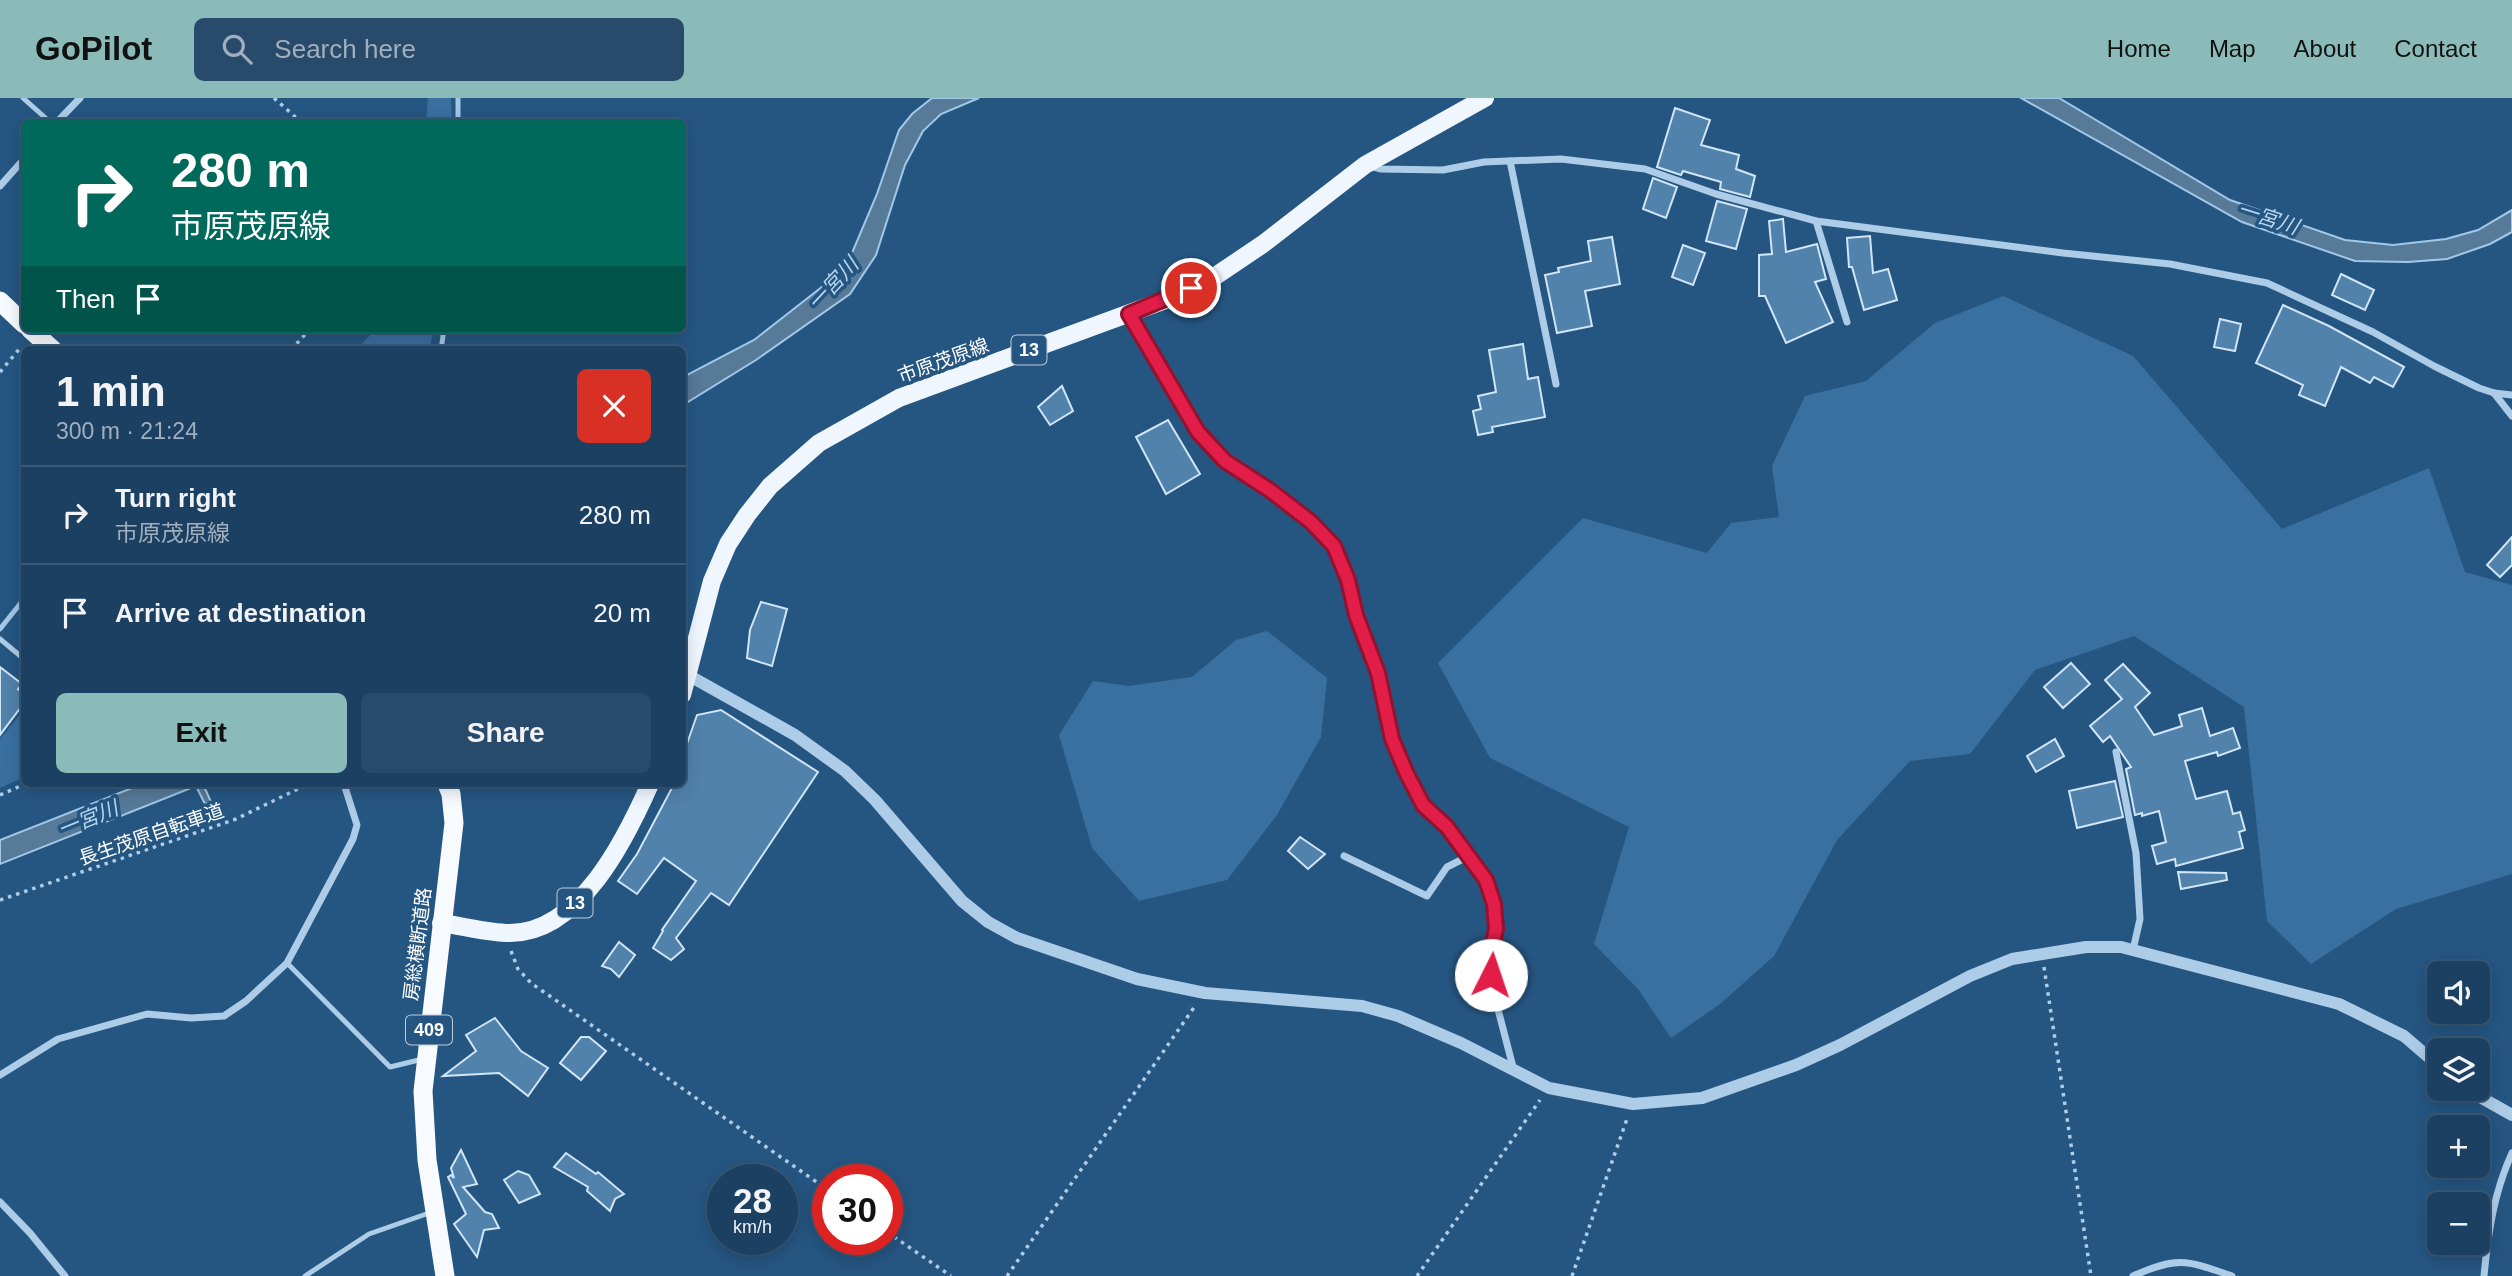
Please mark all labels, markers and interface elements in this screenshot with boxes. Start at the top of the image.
search box [194,18,684,81]
text: GoPilot [35,30,152,67]
icon: search [218,30,256,68]
text: Search here [274,34,416,64]
text: Home [2107,35,2171,62]
text: Map [2209,35,2256,62]
text: About [2294,35,2356,62]
text: Contact [2394,35,2477,62]
text: 280 m [171,143,310,197]
icon: right [56,147,147,238]
water label: 一宮川 [2235,197,2304,239]
text: 市原茂原線 [171,208,331,244]
water label: 一宮川 [803,251,864,315]
pin [1161,258,1221,318]
icon: arrive [1172,269,1210,307]
icon: arrive [129,280,167,318]
text: Then [56,284,115,314]
street label: 市原茂原線 [895,334,991,387]
road number: 13 [1012,336,1046,364]
text: 1 min [56,368,166,415]
button: close [577,369,651,443]
text: 300 m · 21:24 [56,418,198,444]
text: Turn right [115,483,236,513]
icon: right [56,496,94,534]
text: 280 m [579,500,651,530]
text: 市原茂原線 [115,520,230,546]
icon: arrive [56,594,94,632]
text: Arrive at destination [115,598,366,628]
text: 20 m [593,598,651,628]
button: Exit [56,693,347,773]
button: Share [361,693,651,773]
water label: 一宮川 [54,795,123,841]
street label: 長生茂原自転車道 [76,800,226,869]
street label: 房総横断道路 [400,886,435,1002]
road number: 13 [558,888,592,918]
position arrow [1454,938,1528,1012]
map controls [2427,961,2490,1255]
button: sound [2427,961,2490,1024]
road number: 409 [406,1015,452,1044]
button: layers [2427,1038,2490,1101]
button: + [2427,1115,2490,1178]
speed limit sign: 30 [812,1164,903,1255]
text: 28 [733,1181,772,1220]
button: − [2427,1192,2490,1255]
text: km/h [733,1217,772,1237]

